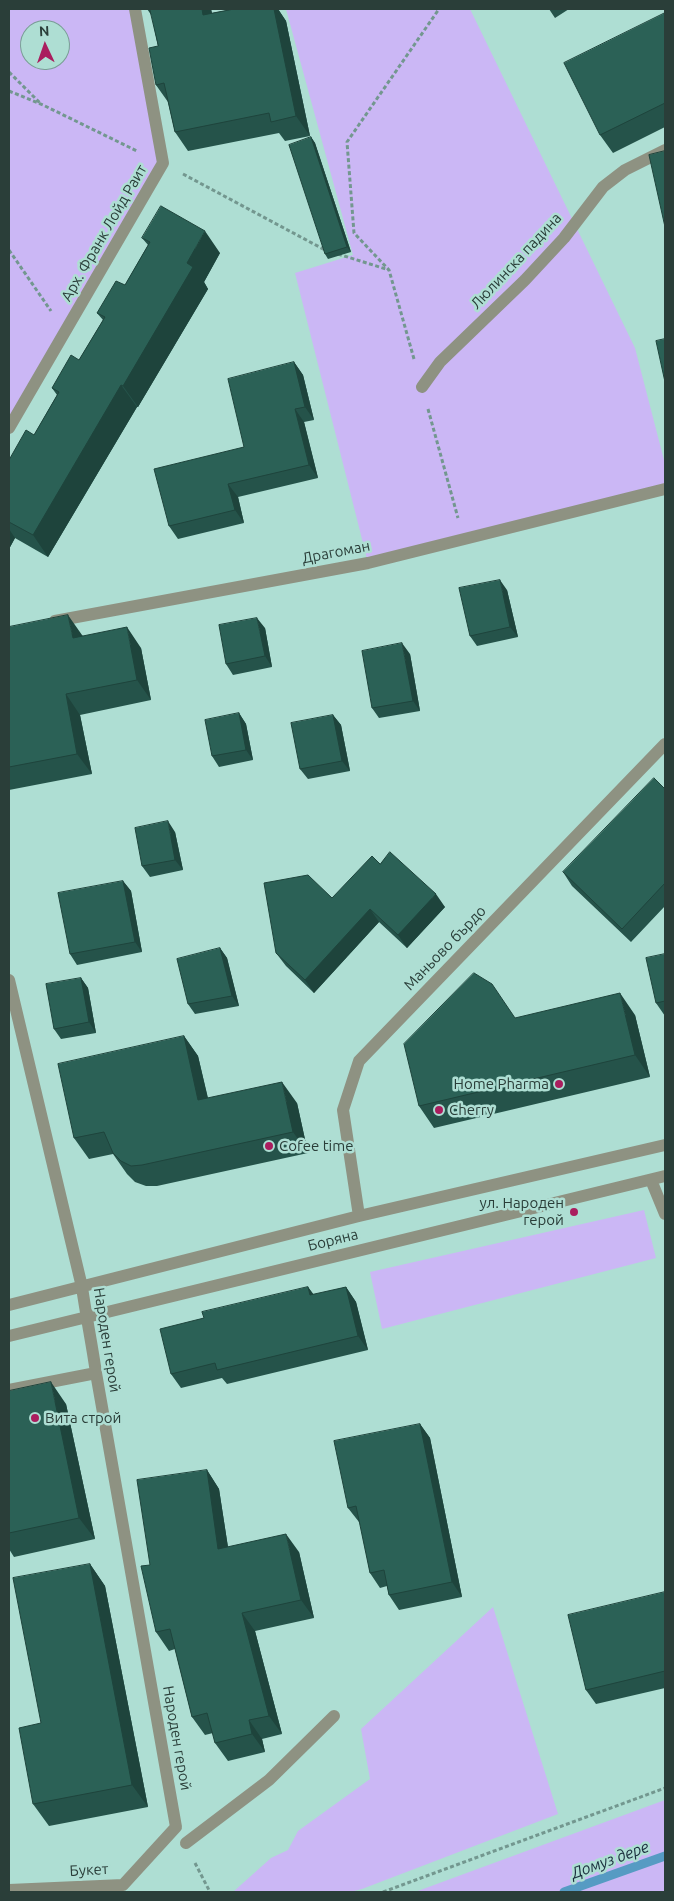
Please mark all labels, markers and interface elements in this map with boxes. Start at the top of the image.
north arrow [20,20,70,70]
text: N [39,23,50,39]
street label: Арх. Франк Лойд Раит [58,161,150,305]
street label: Люлинска падина [467,209,565,313]
street label: Драгоман [300,537,372,567]
street label: Маньово бърдо [400,902,490,994]
place label: Home Pharma [454,1075,549,1093]
marker: Home Pharma [553,1078,565,1090]
place label: Cherry [449,1101,494,1119]
marker: Cherry [433,1104,445,1116]
place label: Cofee time [279,1137,353,1155]
marker: Cofee time [263,1140,275,1152]
place label: ул. Народен герой [480,1194,564,1229]
marker: ул. Народен герой [568,1206,580,1218]
street label: Боряна [306,1225,360,1255]
street label: Народен герой [90,1286,124,1394]
place label: Вита строй [45,1409,121,1427]
marker: Вита строй [29,1412,41,1424]
street label: Народен герой [159,1684,195,1792]
water label: Домуз дере [568,1837,652,1883]
street label: Букет [69,1860,109,1880]

